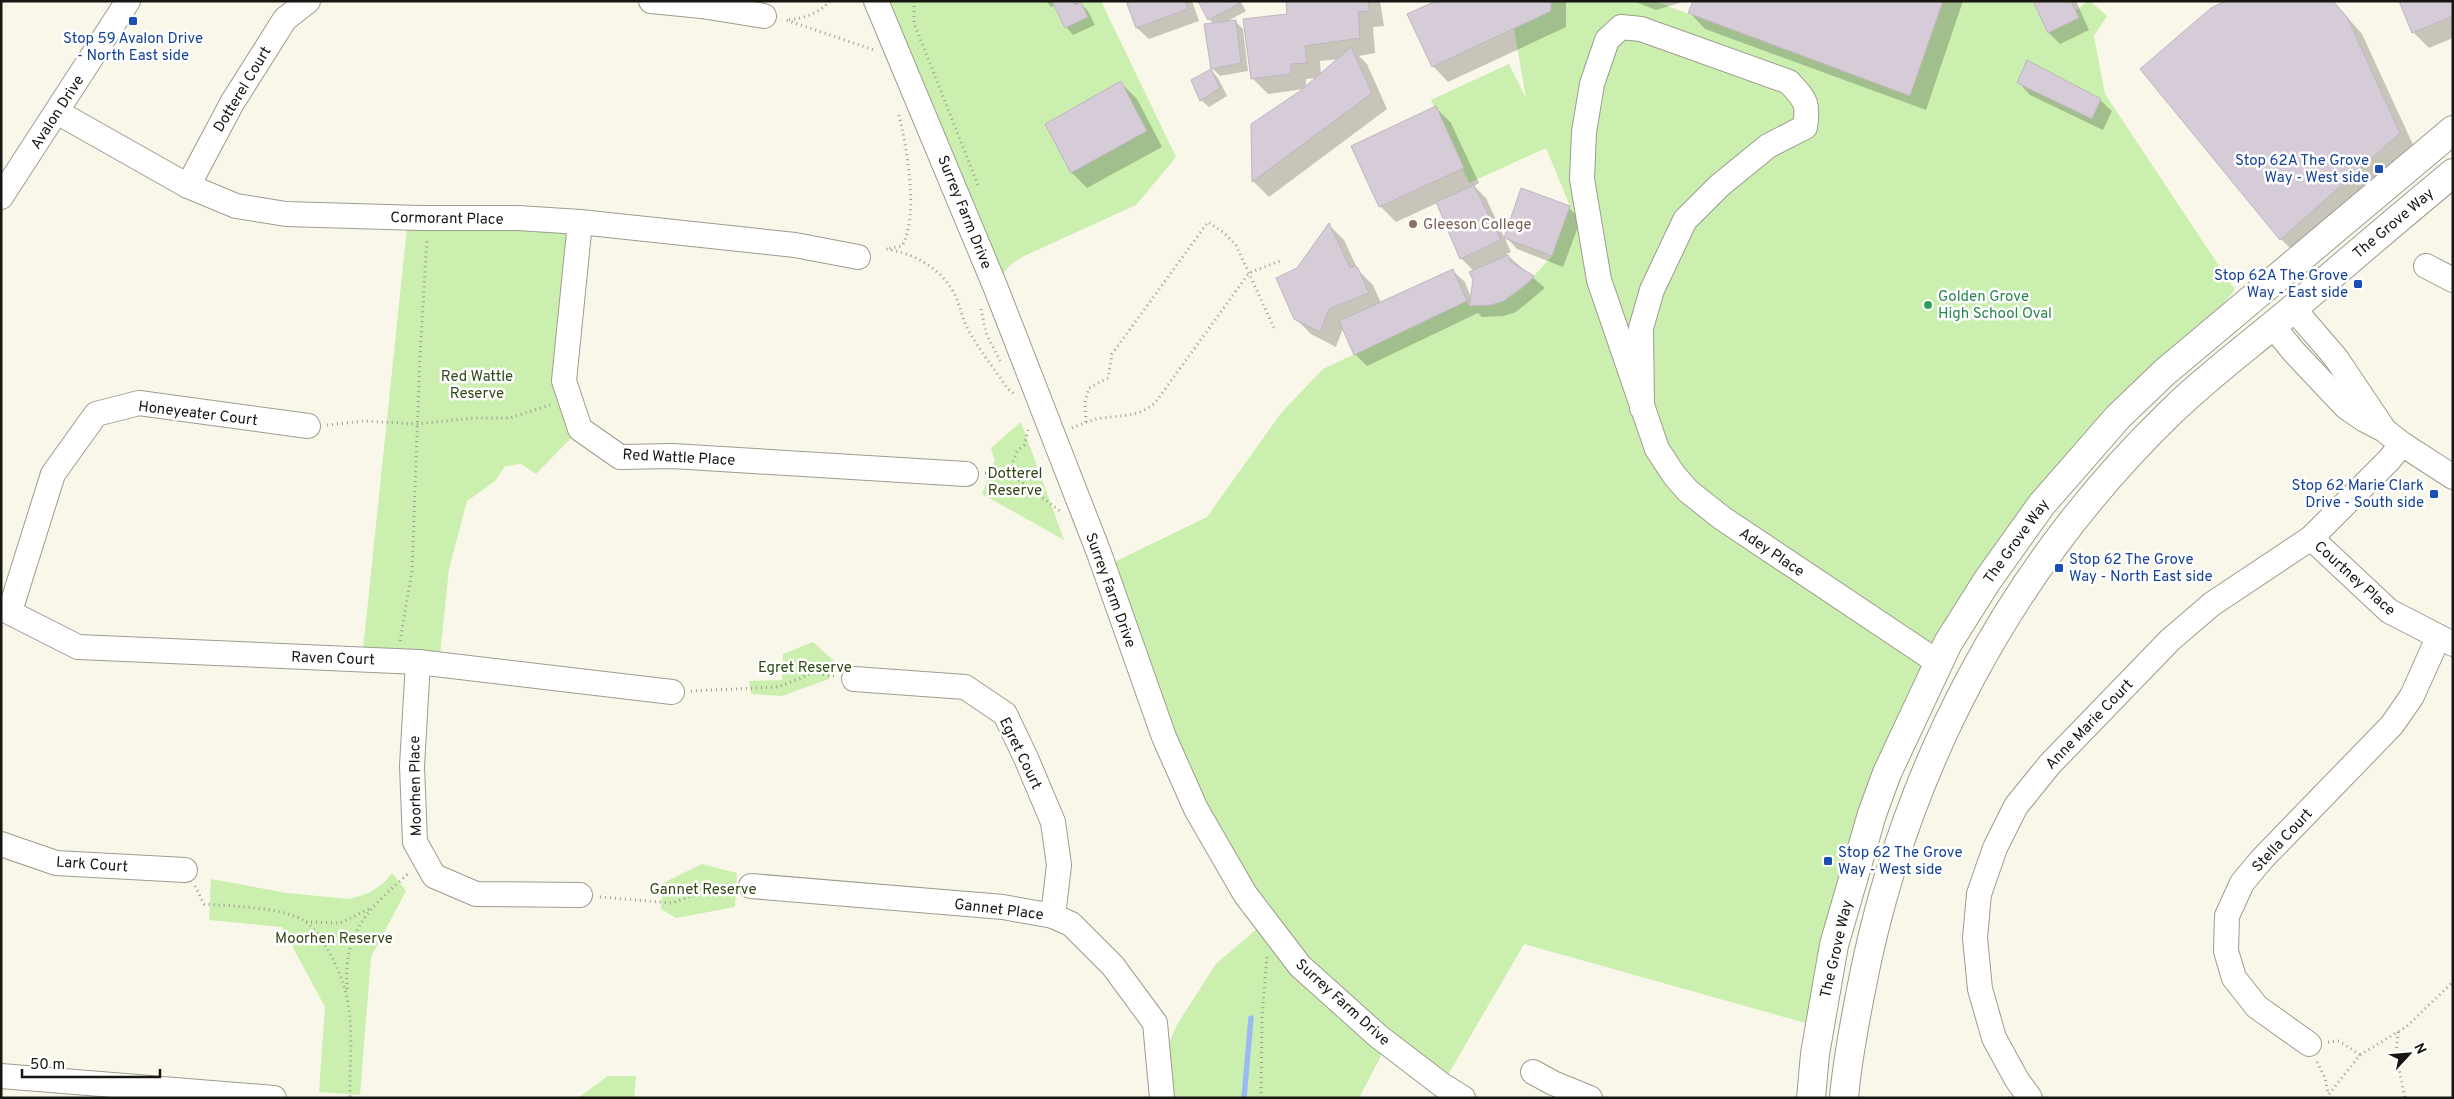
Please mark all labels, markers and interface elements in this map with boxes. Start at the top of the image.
marker: Stop 59 Avalon Drive - North East side [127,15,139,27]
place label: Stop 59 Avalon Drive - North East side [63,30,203,66]
street label: Dotterel Court [210,43,276,136]
street label: Avalon Drive [27,72,89,153]
place label: Stop 62A The Grove Way - West side [2235,152,2369,188]
street label: Surrey Farm Drive [932,153,995,272]
marker: Stop 62A The Grove Way - West side [2373,163,2385,175]
street label: The Grove Way [2350,185,2438,264]
street label: Cormorant Place [390,209,504,230]
place label: Gleeson College [1423,216,1531,235]
marker: Gleeson College [1407,218,1419,230]
place label: Stop 62A The Grove Way - East side [2214,267,2348,303]
marker: Stop 62A The Grove Way - East side [2352,278,2364,290]
place label: Golden Grove High School Oval [1938,288,2052,324]
marker: Golden Grove High School Oval [1922,299,1934,311]
park label: Red Wattle Reserve [441,368,513,404]
street label: Honeyeater Court [137,398,259,431]
street label: Red Wattle Place [622,446,736,471]
park label: Dotterel Reserve [988,465,1042,501]
place label: Stop 62 Marie Clark Drive - South side [2291,477,2424,513]
marker: Stop 62 Marie Clark Drive - South side [2428,488,2440,500]
street label: The Grove Way [1980,496,2054,588]
street label: Adey Place [1735,524,1808,582]
street label: Surrey Farm Drive [1080,530,1139,651]
street label: Courtney Place [2309,538,2399,621]
place label: Stop 62 The Grove Way - North East side [2069,551,2213,587]
marker: Stop 62 The Grove Way - North East side [2053,562,2065,574]
street label: Raven Court [291,649,375,670]
park label: Egret Reserve [758,659,852,678]
street label: Anne Marie Court [2042,676,2138,774]
street label: Egret Court [994,714,1045,793]
street label: Moorhen Place [406,735,427,837]
street label: Stella Court [2249,805,2317,877]
place label: Stop 62 The Grove Way - West side [1838,844,1962,880]
street label: Lark Court [55,854,129,877]
marker: Stop 62 The Grove Way - West side [1822,855,1834,867]
park label: Gannet Reserve [649,881,757,900]
street label: Gannet Place [953,896,1045,925]
street label: The Grove Way [1817,898,1858,1000]
park label: Moorhen Reserve [275,930,393,949]
street label: Surrey Farm Drive [1291,956,1393,1051]
north arrow [2384,1029,2434,1079]
text: N [2409,1041,2429,1057]
scale bar [22,1046,160,1078]
text: 50 m [30,1056,65,1075]

